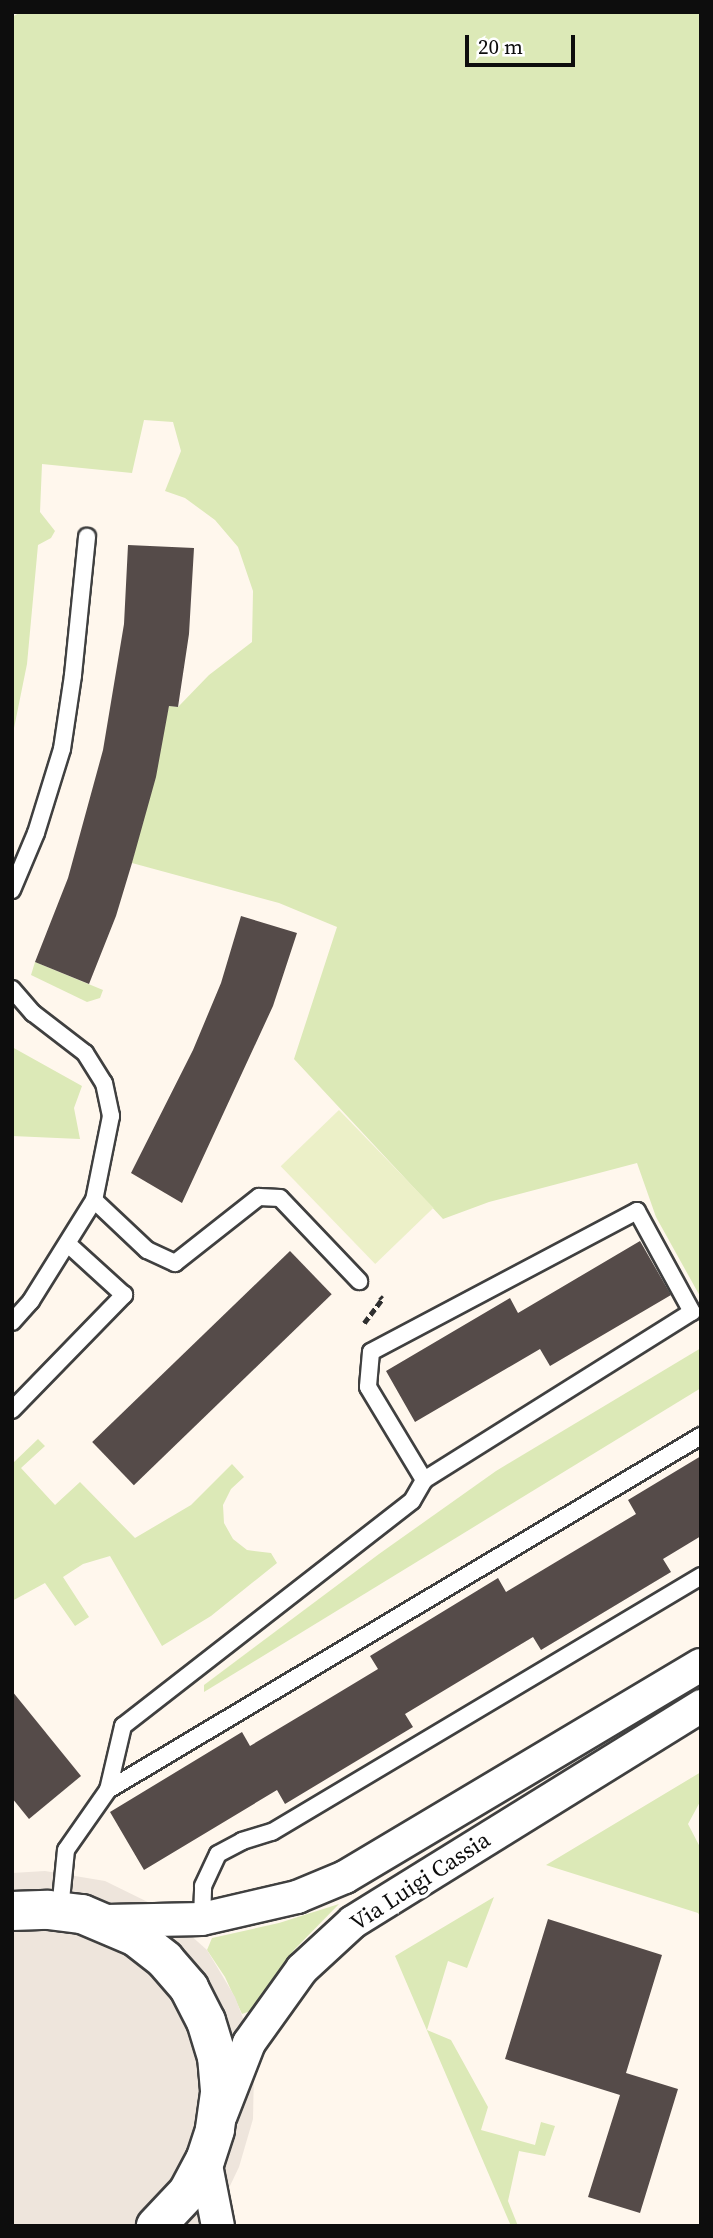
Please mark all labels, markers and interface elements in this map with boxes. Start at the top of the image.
scale bar [468,21,578,65]
text: 20 m [478,32,523,61]
street label: Via Luigi Cassia [345,1826,495,1936]

